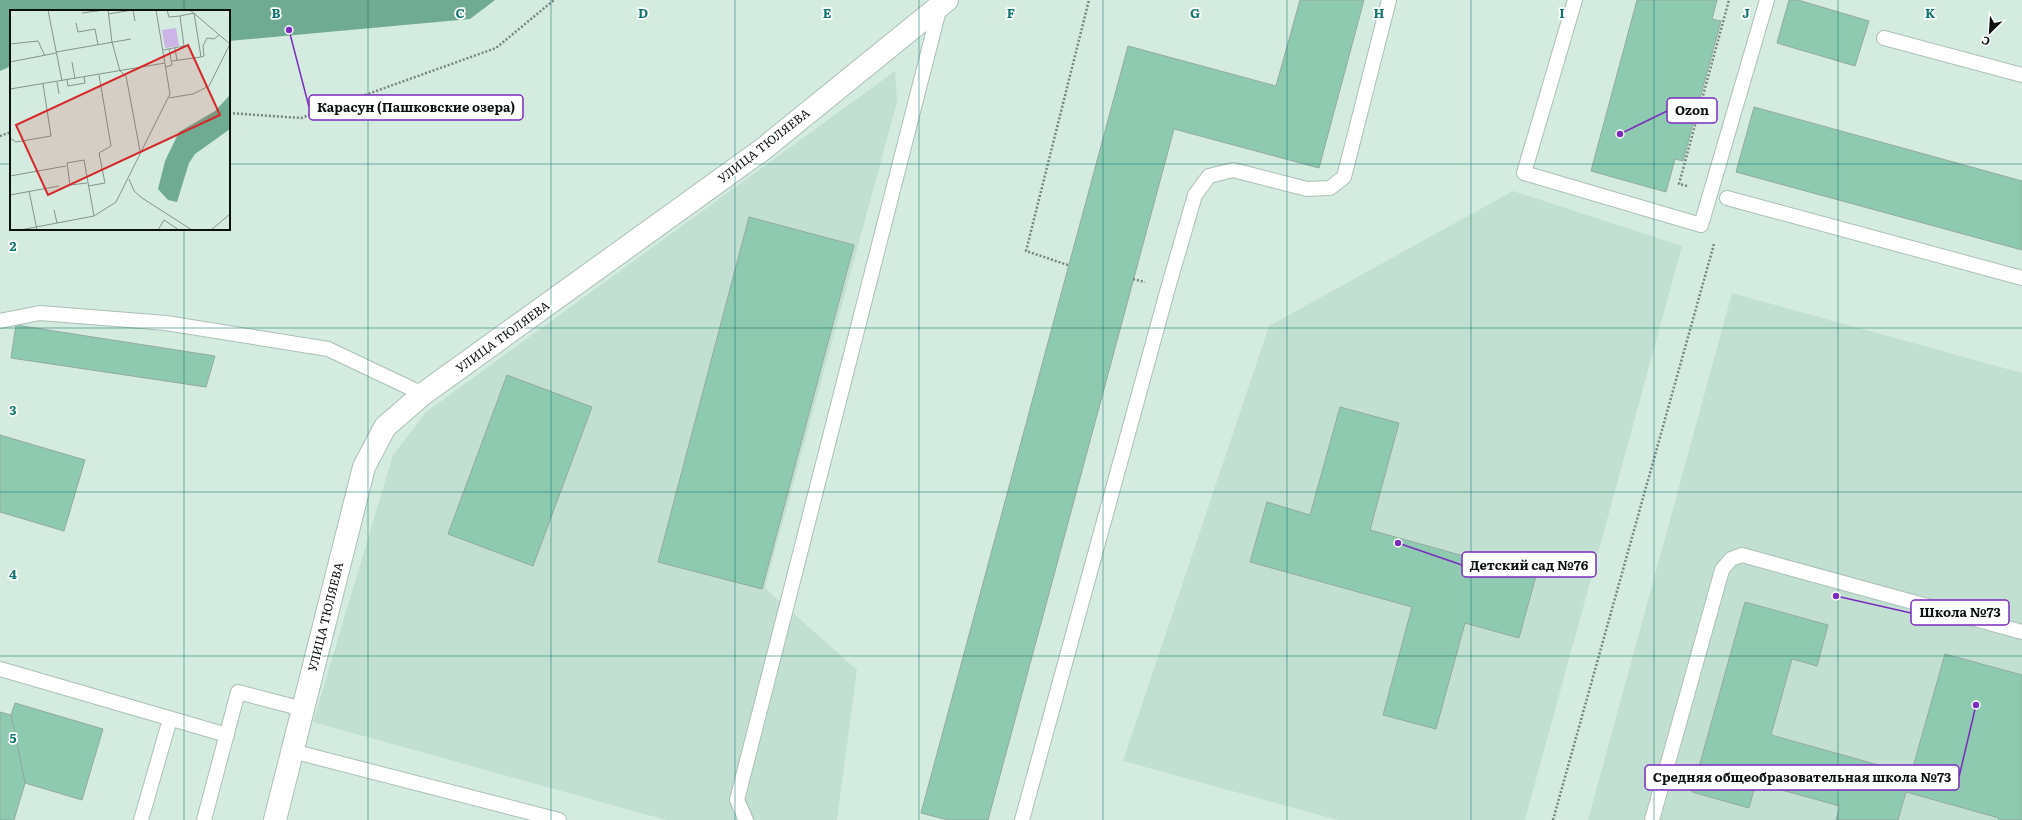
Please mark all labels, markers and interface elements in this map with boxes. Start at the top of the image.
text: B [272,3,281,22]
text: C [455,3,465,22]
text: D [638,3,648,22]
text: E [823,3,832,22]
text: F [1007,3,1015,22]
text: G [1190,3,1200,22]
text: H [1374,3,1385,22]
text: I [1559,3,1565,22]
text: J [1742,3,1750,22]
text: K [1925,3,1936,22]
inset map [10,10,230,230]
north arrow [1970,12,2010,52]
text: С [1978,33,1992,51]
callout: Карасун (Пашковские озера) [309,95,523,120]
text: Карасун (Пашковские озера) [317,97,515,116]
callout: Ozon [1667,98,1717,123]
text: Ozon [1675,100,1709,119]
street label: УЛИЦА ТЮЛЯЕВА [714,103,813,187]
text: 2 [10,236,17,255]
street label: УЛИЦА ТЮЛЯЕВА [452,296,553,376]
text: 3 [9,400,17,419]
callout: Детский сад №76 [1462,552,1596,577]
text: Детский сад №76 [1470,555,1589,574]
street label: УЛИЦА ТЮЛЯЕВА [303,560,347,673]
text: 4 [9,564,17,583]
callout: Школа №73 [1911,600,2009,625]
text: Школа №73 [1919,602,2001,621]
text: 5 [9,728,17,747]
callout: Средняя общеобразовательная школа №73 [1645,765,1959,790]
text: Средняя общеобразовательная школа №73 [1653,767,1951,786]

